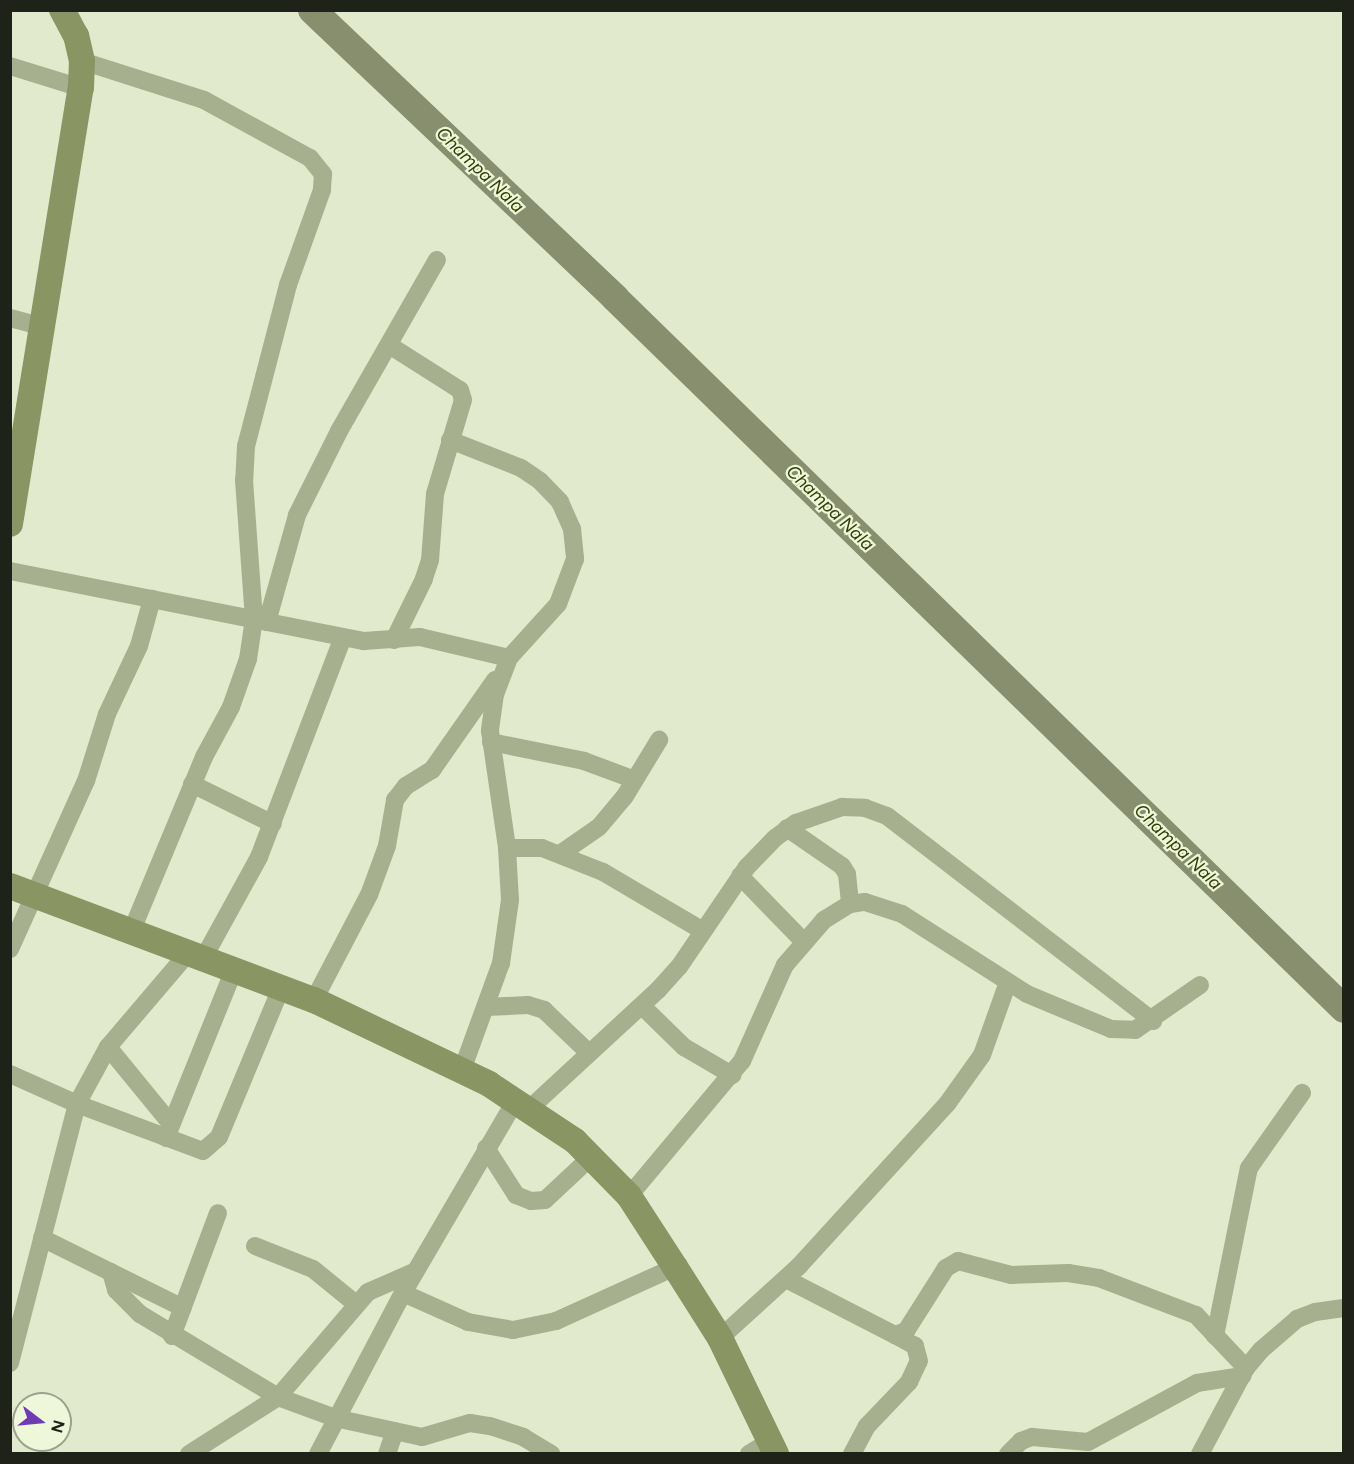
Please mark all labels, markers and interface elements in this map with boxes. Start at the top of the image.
water label: Champa Nala [432,123,528,217]
water label: Champa Nala [782,461,878,555]
water label: Champa Nala [1130,800,1226,894]
north arrow [12,1392,72,1452]
text: N [47,1418,69,1435]

